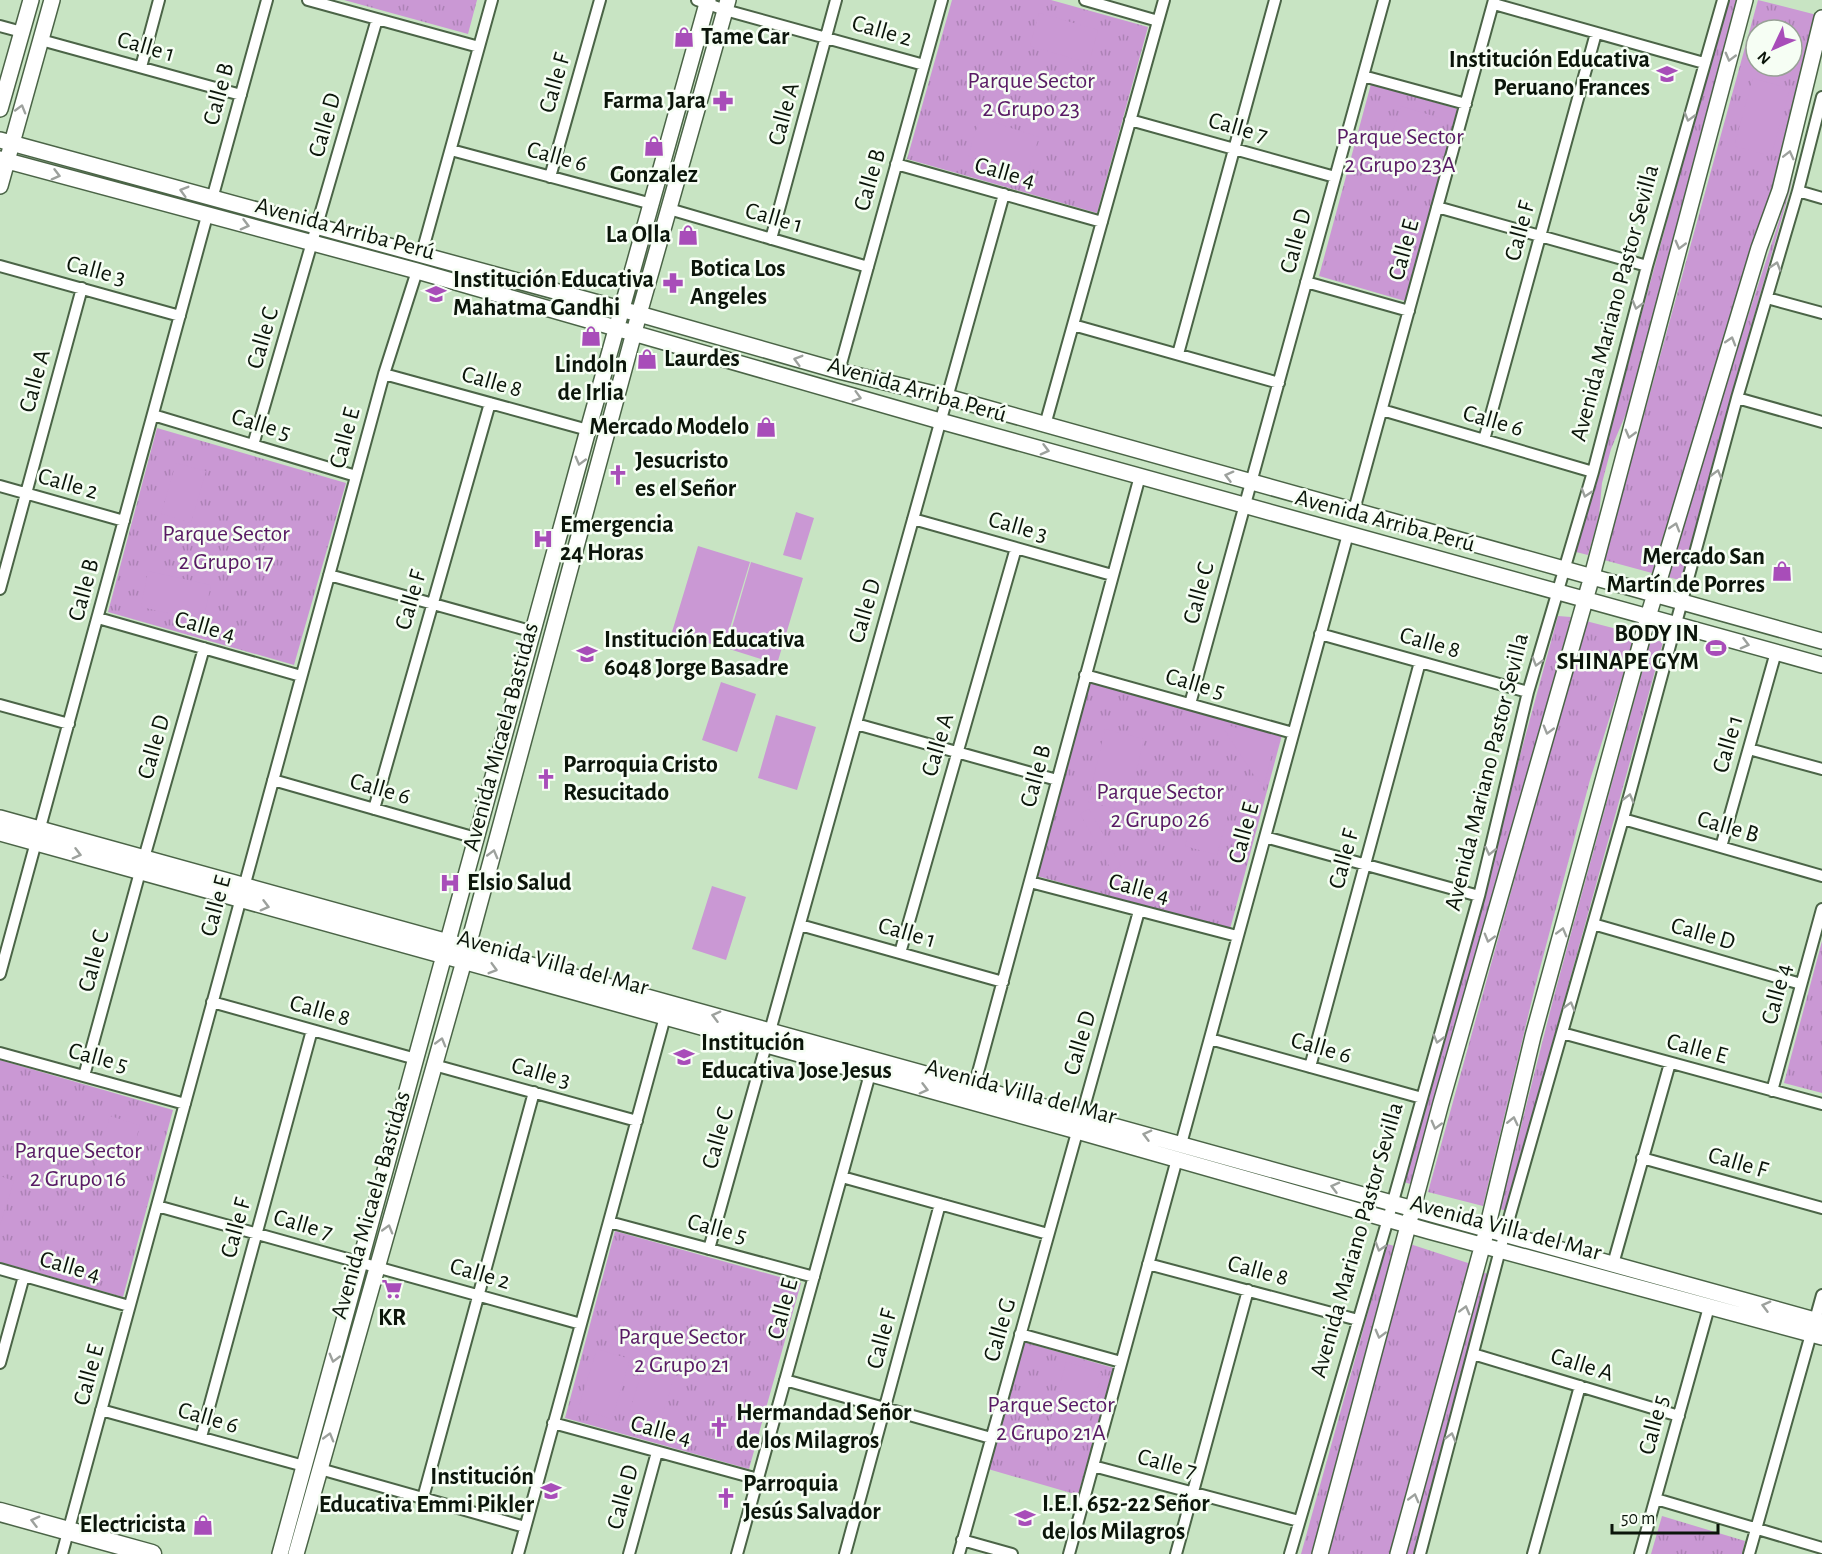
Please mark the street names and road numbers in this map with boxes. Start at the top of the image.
street label: Calle 2 [849,11,915,51]
street label: Calle 1 [114,27,178,67]
street label: Calle F [535,50,575,116]
street label: Calle B [199,60,239,128]
street label: Calle A [764,80,804,148]
street label: Calle D [304,90,346,160]
street label: Calle 7 [1206,108,1270,148]
street label: Calle 6 [524,137,590,177]
street label: Calle B [850,146,890,214]
street label: Calle 4 [972,153,1038,193]
street label: Avenida Mariano Pastor Sevilla [1566,162,1664,444]
street label: Avenida Arriba Perú [253,193,437,265]
street label: Calle 1 [742,198,806,238]
street label: Calle F [1501,198,1540,264]
street label: Calle D [1276,206,1316,276]
street label: Calle E [1384,217,1424,283]
street label: Calle 3 [64,252,128,290]
street label: Calle C [243,304,283,372]
street label: Calle A [15,347,55,415]
street label: Avenida Arriba Perú [825,353,1009,427]
street label: Calle 8 [459,362,525,402]
street label: Calle 6 [1460,401,1526,441]
street label: Calle 5 [229,405,293,445]
street label: Calle E [325,405,365,471]
street label: Calle 2 [35,464,101,504]
street label: Avenida Arriba Perú [1293,485,1477,557]
street label: Calle 3 [986,507,1050,547]
street label: Calle B [64,556,104,624]
street label: Calle C [1179,559,1219,627]
street label: Calle F [391,567,431,633]
street label: Calle D [844,576,886,646]
street label: Calle 4 [172,607,238,647]
street label: Avenida Micaela Bastidas [459,620,543,854]
street label: Calle 8 [1397,623,1463,663]
street label: Avenida Mariano Pastor Sevilla [1441,631,1533,913]
street label: Calle 5 [1163,664,1227,704]
street label: Calle A [918,711,958,779]
street label: Calle D [133,712,175,782]
street label: Calle 1 [1708,712,1748,776]
street label: Calle B [1016,742,1056,810]
street label: Calle 6 [347,769,413,809]
street label: Calle E [1224,800,1264,866]
street label: Calle B [1694,807,1762,847]
street label: Calle F [1325,826,1364,892]
street label: Calle 4 [1106,869,1172,909]
street label: Calle E [196,873,236,939]
street label: Calle 1 [875,913,939,953]
street label: Calle D [1668,913,1738,955]
street label: Avenida Villa del Mar [455,926,651,1000]
street label: Calle C [74,927,114,995]
street label: Calle 4 [1757,961,1797,1027]
street label: Calle 8 [287,991,353,1031]
street label: Calle D [1059,1008,1101,1078]
street label: Calle 6 [1288,1028,1354,1068]
street label: Calle E [1664,1029,1730,1069]
street label: Calle 5 [66,1039,130,1077]
street label: Calle 3 [509,1053,573,1093]
street label: Avenida Villa del Mar [923,1055,1119,1129]
street label: Avenida Micaela Bastidas [327,1088,415,1322]
street label: Avenida Mariano Pastor Sevilla [1306,1100,1408,1380]
street label: Calle C [698,1104,738,1172]
street label: Calle F [1705,1143,1771,1183]
street label: Avenida Villa del Mar [1408,1191,1604,1265]
street label: Calle F [217,1195,256,1261]
street label: Calle 7 [271,1205,335,1245]
street label: Calle 5 [685,1210,749,1248]
street label: Calle 4 [37,1247,103,1287]
street label: Calle 8 [1225,1251,1291,1291]
street label: Calle 2 [447,1254,513,1294]
street label: Calle E [763,1276,803,1342]
street label: Calle G [980,1296,1020,1364]
street label: Calle F [863,1306,902,1372]
street label: Calle E [69,1342,109,1408]
street label: Calle A [1548,1344,1616,1386]
street label: Calle 5 [1635,1393,1673,1457]
street label: Calle 6 [175,1398,241,1438]
street label: Calle 4 [628,1411,694,1451]
street label: Calle 7 [1135,1445,1199,1483]
street label: Calle D [603,1462,643,1532]

